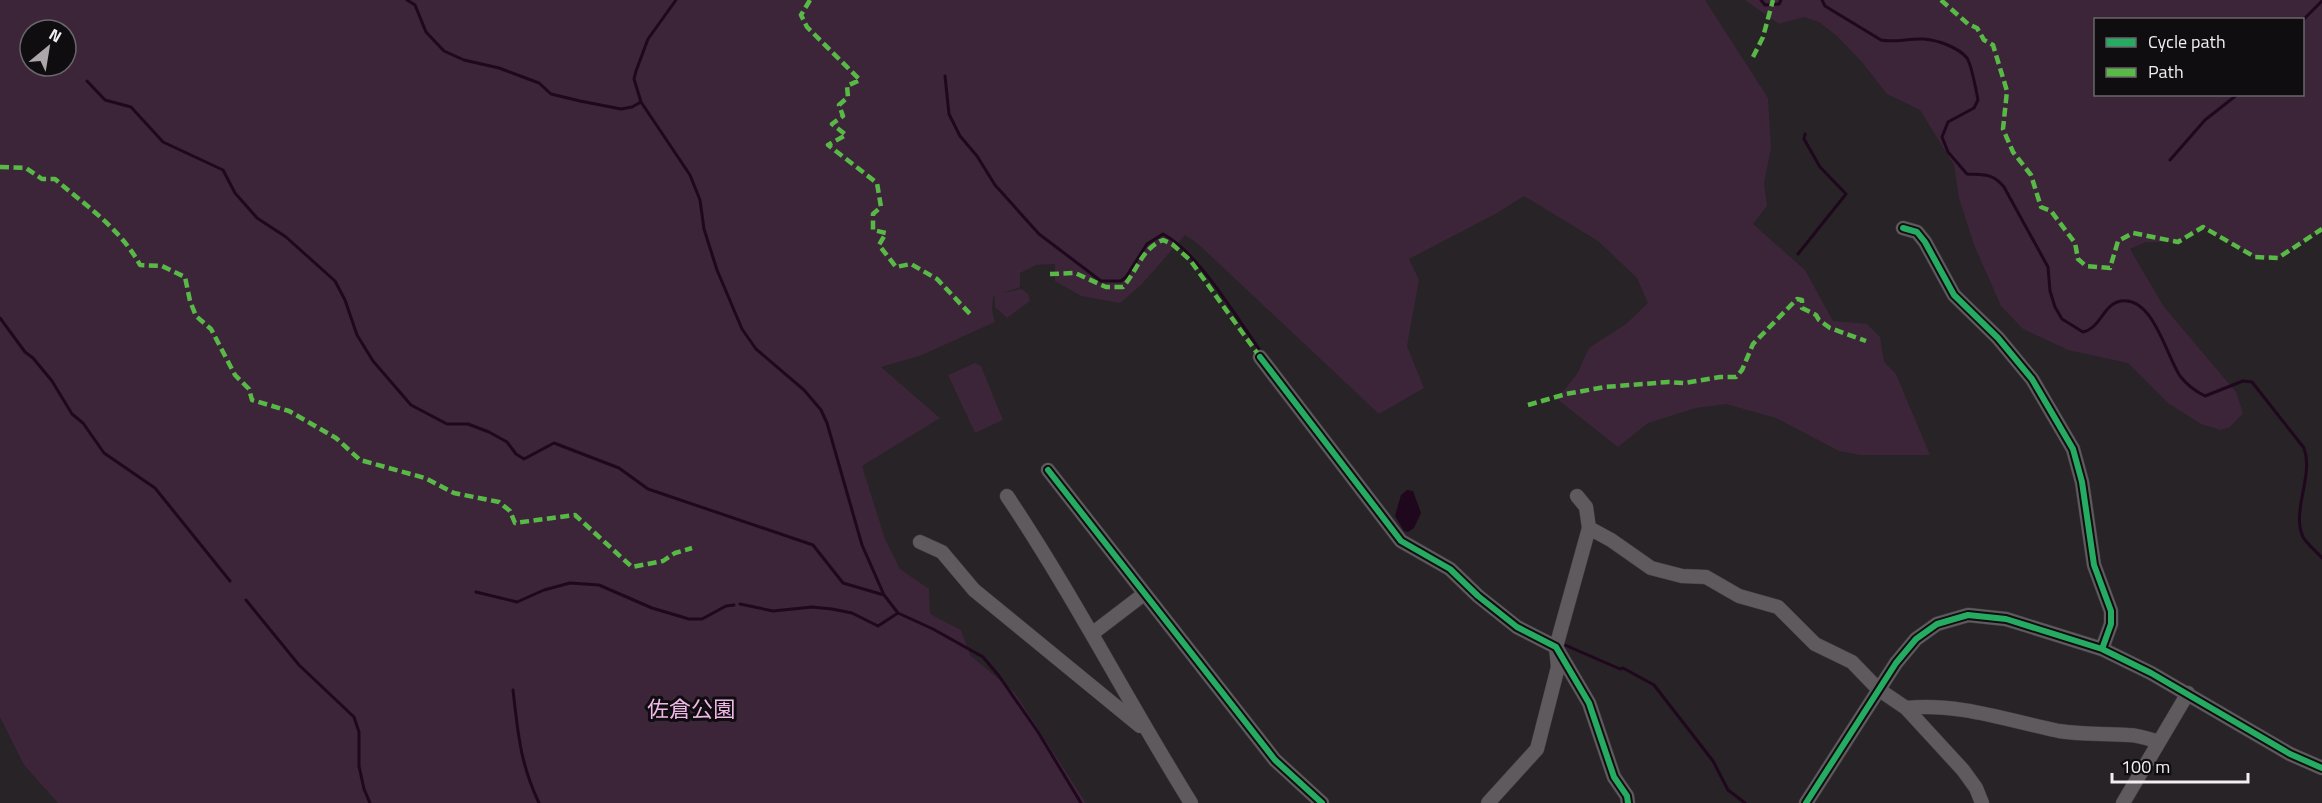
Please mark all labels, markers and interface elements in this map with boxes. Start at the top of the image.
north arrow [18,18,78,78]
legend [2094,18,2304,96]
text: N [45,22,66,48]
text: Cycle path [2148,28,2226,55]
text: Path [2148,58,2184,85]
park label: 佐倉公園 [647,692,735,726]
scale bar [2112,746,2248,784]
text: 100 m [2121,753,2170,780]

